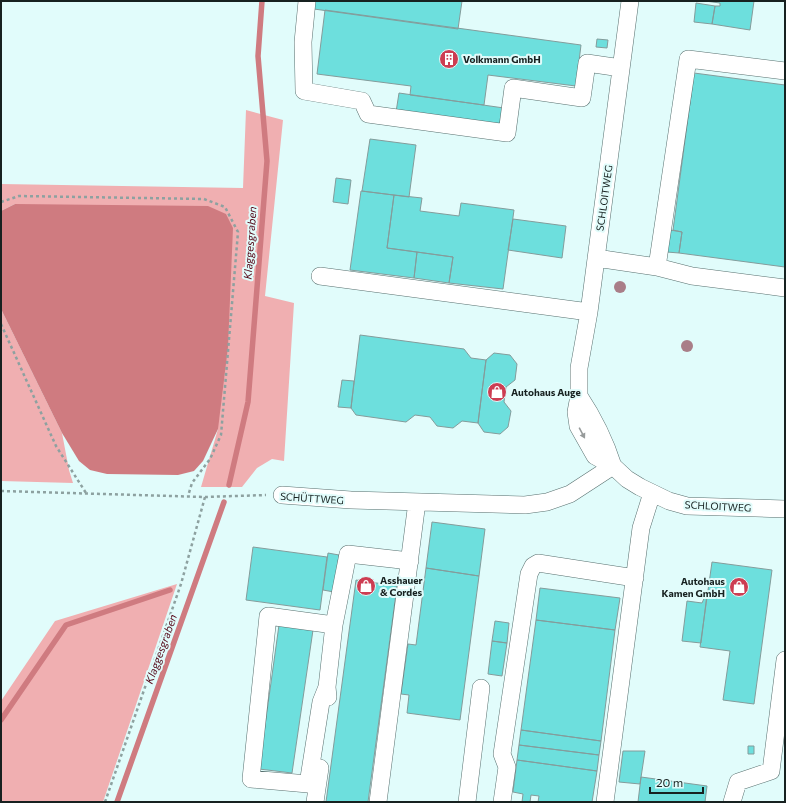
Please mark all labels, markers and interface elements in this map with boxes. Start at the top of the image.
building icon: Volkmann GmbH [438,48,460,70]
place label: Volkmann GmbH [463,53,541,65]
street label: SCHLOITWEG [593,164,615,232]
water label: Klaggesgraben [240,206,259,280]
shop icon: Autohaus Auge [486,381,508,403]
place label: Autohaus Auge [511,386,581,398]
one-way arrow [579,427,585,439]
street label: SCHÜTTWEG [280,490,344,506]
street label: SCHLOITWEG [684,498,752,514]
place label: Asshauer & Cordes [380,574,423,598]
shop icon: Asshauer & Cordes [355,575,377,597]
place label: Autohaus Kamen GmbH [662,575,725,599]
shop icon: Autohaus Kamen GmbH [728,576,750,598]
water label: Klaggesgraben [142,612,179,685]
scale bar [650,769,703,795]
text: 20 m [656,775,683,789]

